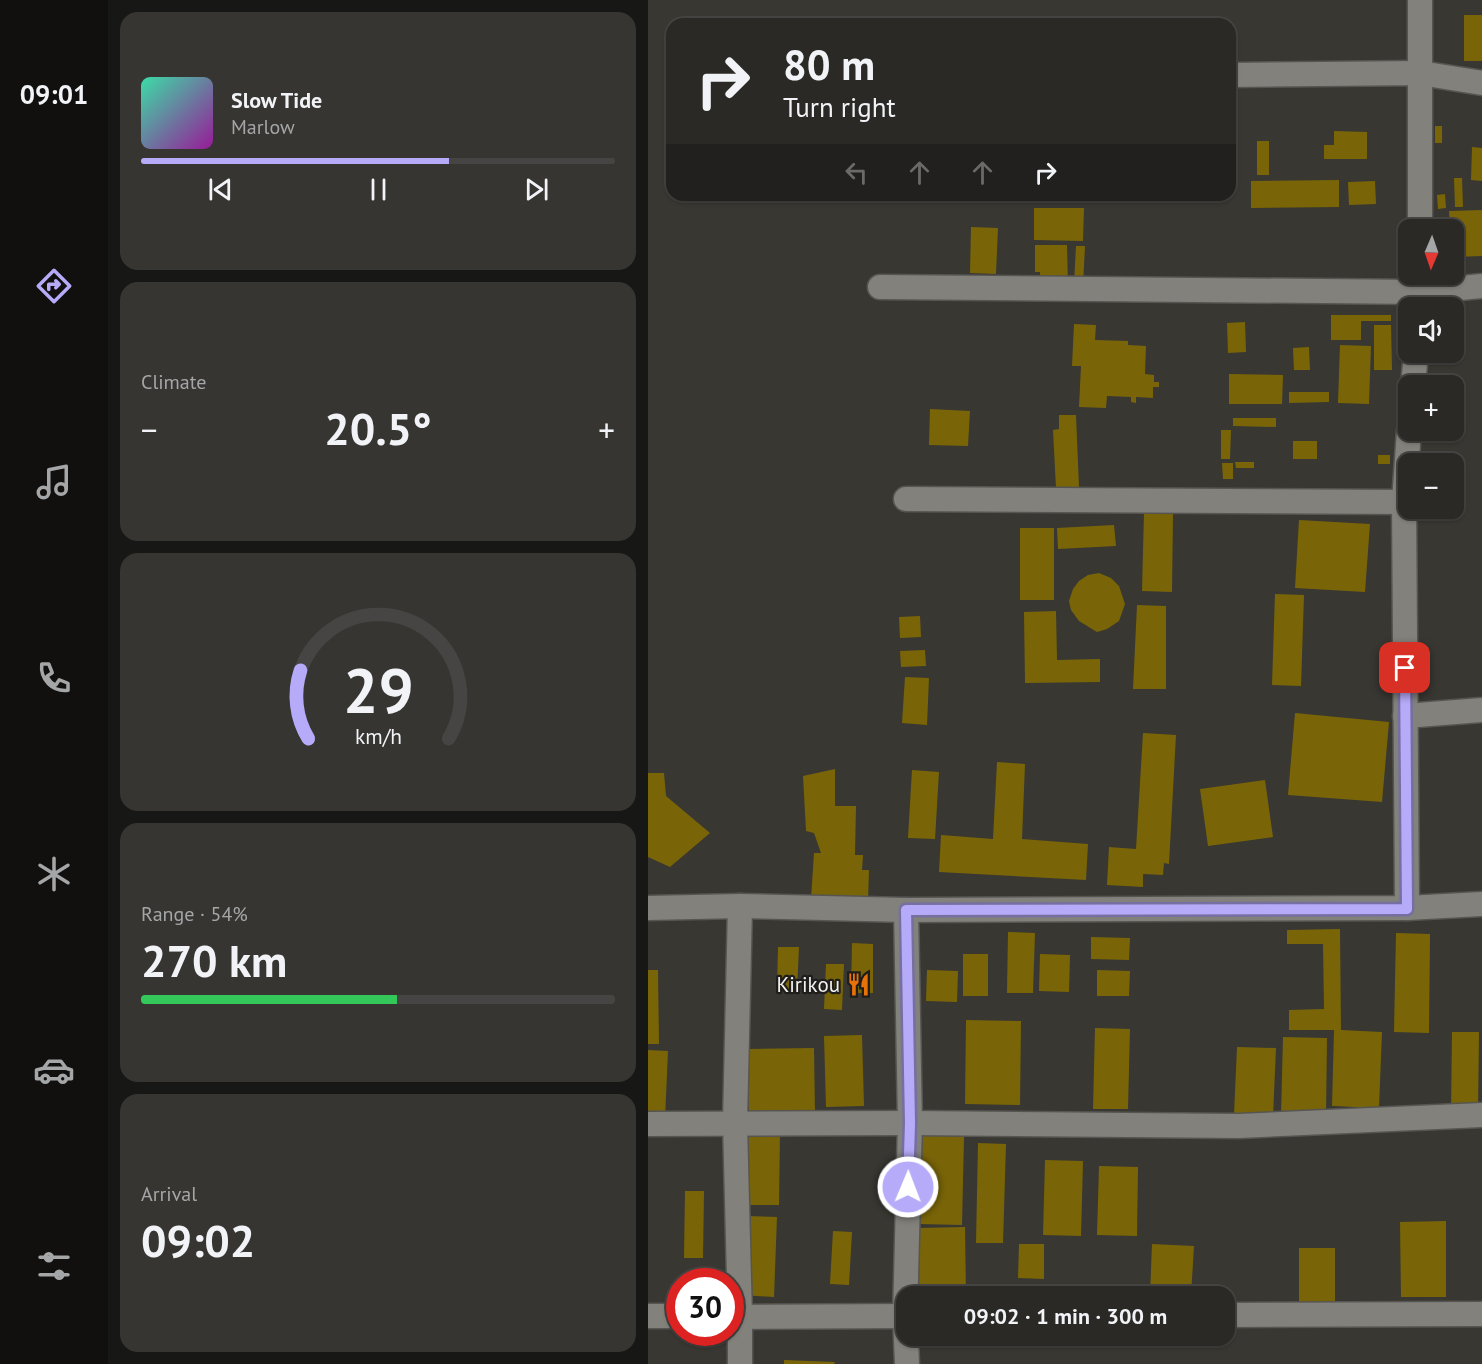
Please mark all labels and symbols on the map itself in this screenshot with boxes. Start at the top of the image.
north arrow [1398,219,1464,285]
pin [1379,642,1430,693]
place label: Kirikou [776,971,840,998]
restaurant icon: Kirikou [845,971,871,997]
position arrow [876,1155,940,1219]
speed limit sign: 30 [666,1268,744,1346]

